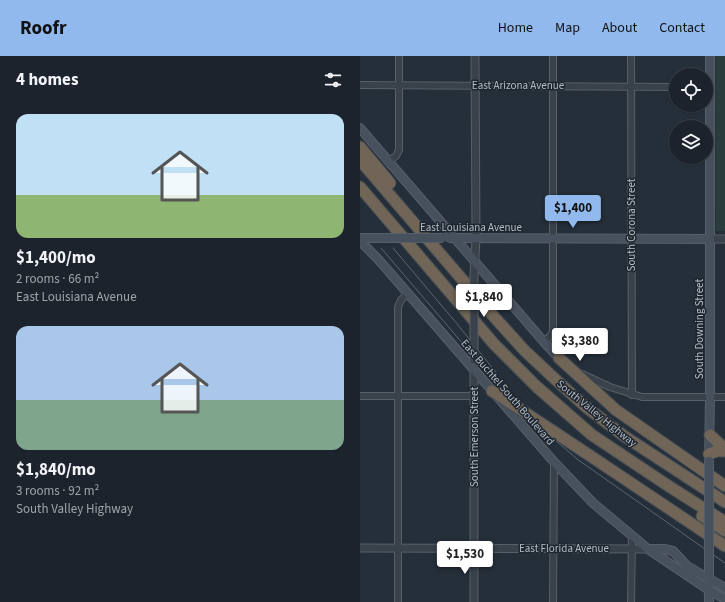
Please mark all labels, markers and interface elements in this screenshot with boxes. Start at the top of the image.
text: Roofr [20,15,67,42]
text: Home [498,18,533,38]
text: Map [555,18,580,38]
text: About [602,18,637,38]
text: Contact [659,18,705,38]
text: 4 homes [16,68,78,92]
map controls [669,68,713,164]
button: locate [669,68,713,112]
icon: filters [322,69,344,91]
street label: East Arizona Avenue [472,78,565,93]
button: layers [669,120,713,164]
icon: home [144,140,216,212]
street label: South Corona Street [624,178,639,271]
pin: $1,400 [540,195,606,229]
text: $1,400 [554,199,592,217]
street label: East Louisiana Avenue [420,220,523,235]
text: $1,400/mo [16,246,96,270]
text: 2 rooms · 66 m² [16,270,99,288]
street label: South Downing Street [692,279,707,379]
pin: $1,840 [451,284,517,318]
text: East Louisiana Avenue [16,288,137,306]
text: $1,840 [465,288,503,306]
pin: $3,380 [547,328,613,362]
text: $3,380 [561,332,599,350]
street label: East Buchtel South Boulevard [457,336,558,449]
icon: home [144,352,216,424]
street label: South Valley Highway [553,376,640,450]
street label: South Emerson Street [467,387,482,487]
text: $1,840/mo [16,458,96,482]
text: 3 rooms · 92 m² [16,482,99,500]
text: South Valley Highway [16,500,133,518]
pin: $1,530 [432,541,498,575]
street label: East Florida Avenue [519,541,610,556]
text: $1,530 [446,545,484,563]

